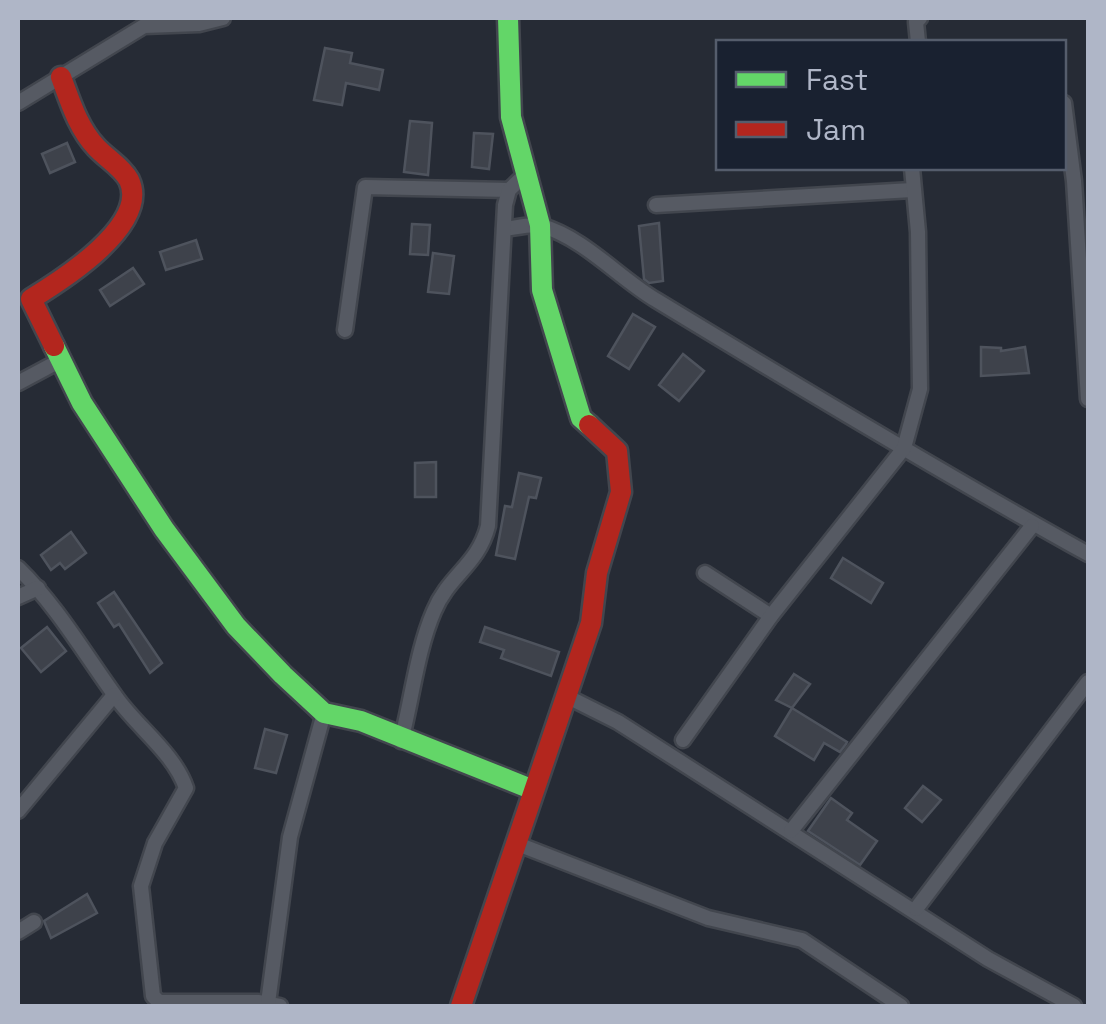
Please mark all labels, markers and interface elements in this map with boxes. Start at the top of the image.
legend [716,40,1066,170]
text: Fast [806,60,868,99]
text: Jam [806,110,866,149]

